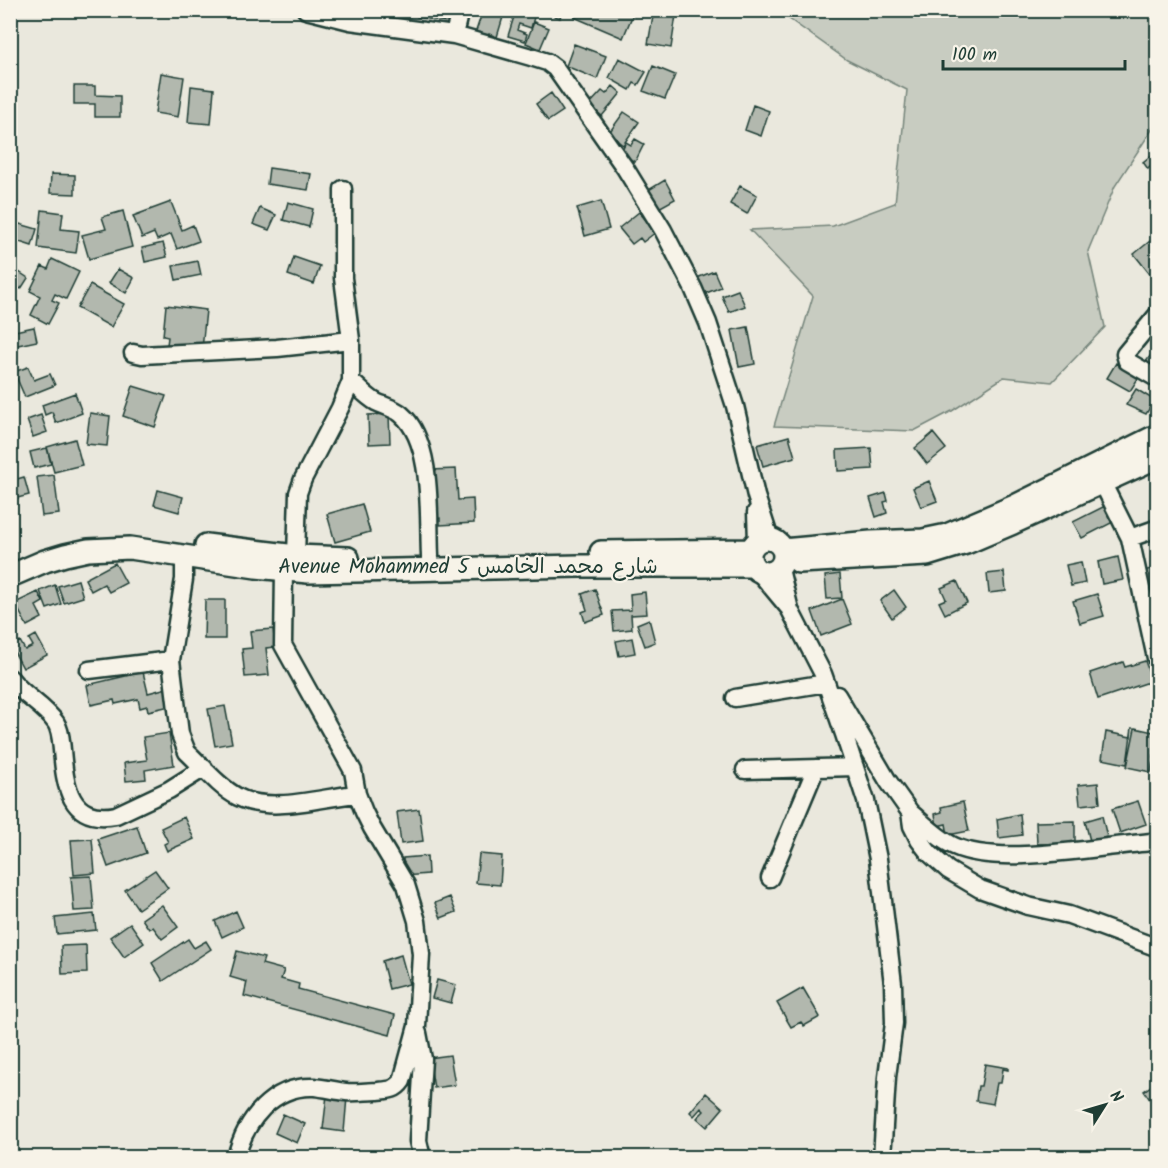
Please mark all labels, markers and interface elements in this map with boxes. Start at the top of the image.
scale bar [943,33,1124,71]
text: 100 m [952,41,997,70]
street label: Avenue Mohammed 5 شارع محمد الخامس [278,551,658,584]
north arrow [1075,1075,1135,1135]
text: N [1103,1085,1129,1108]

